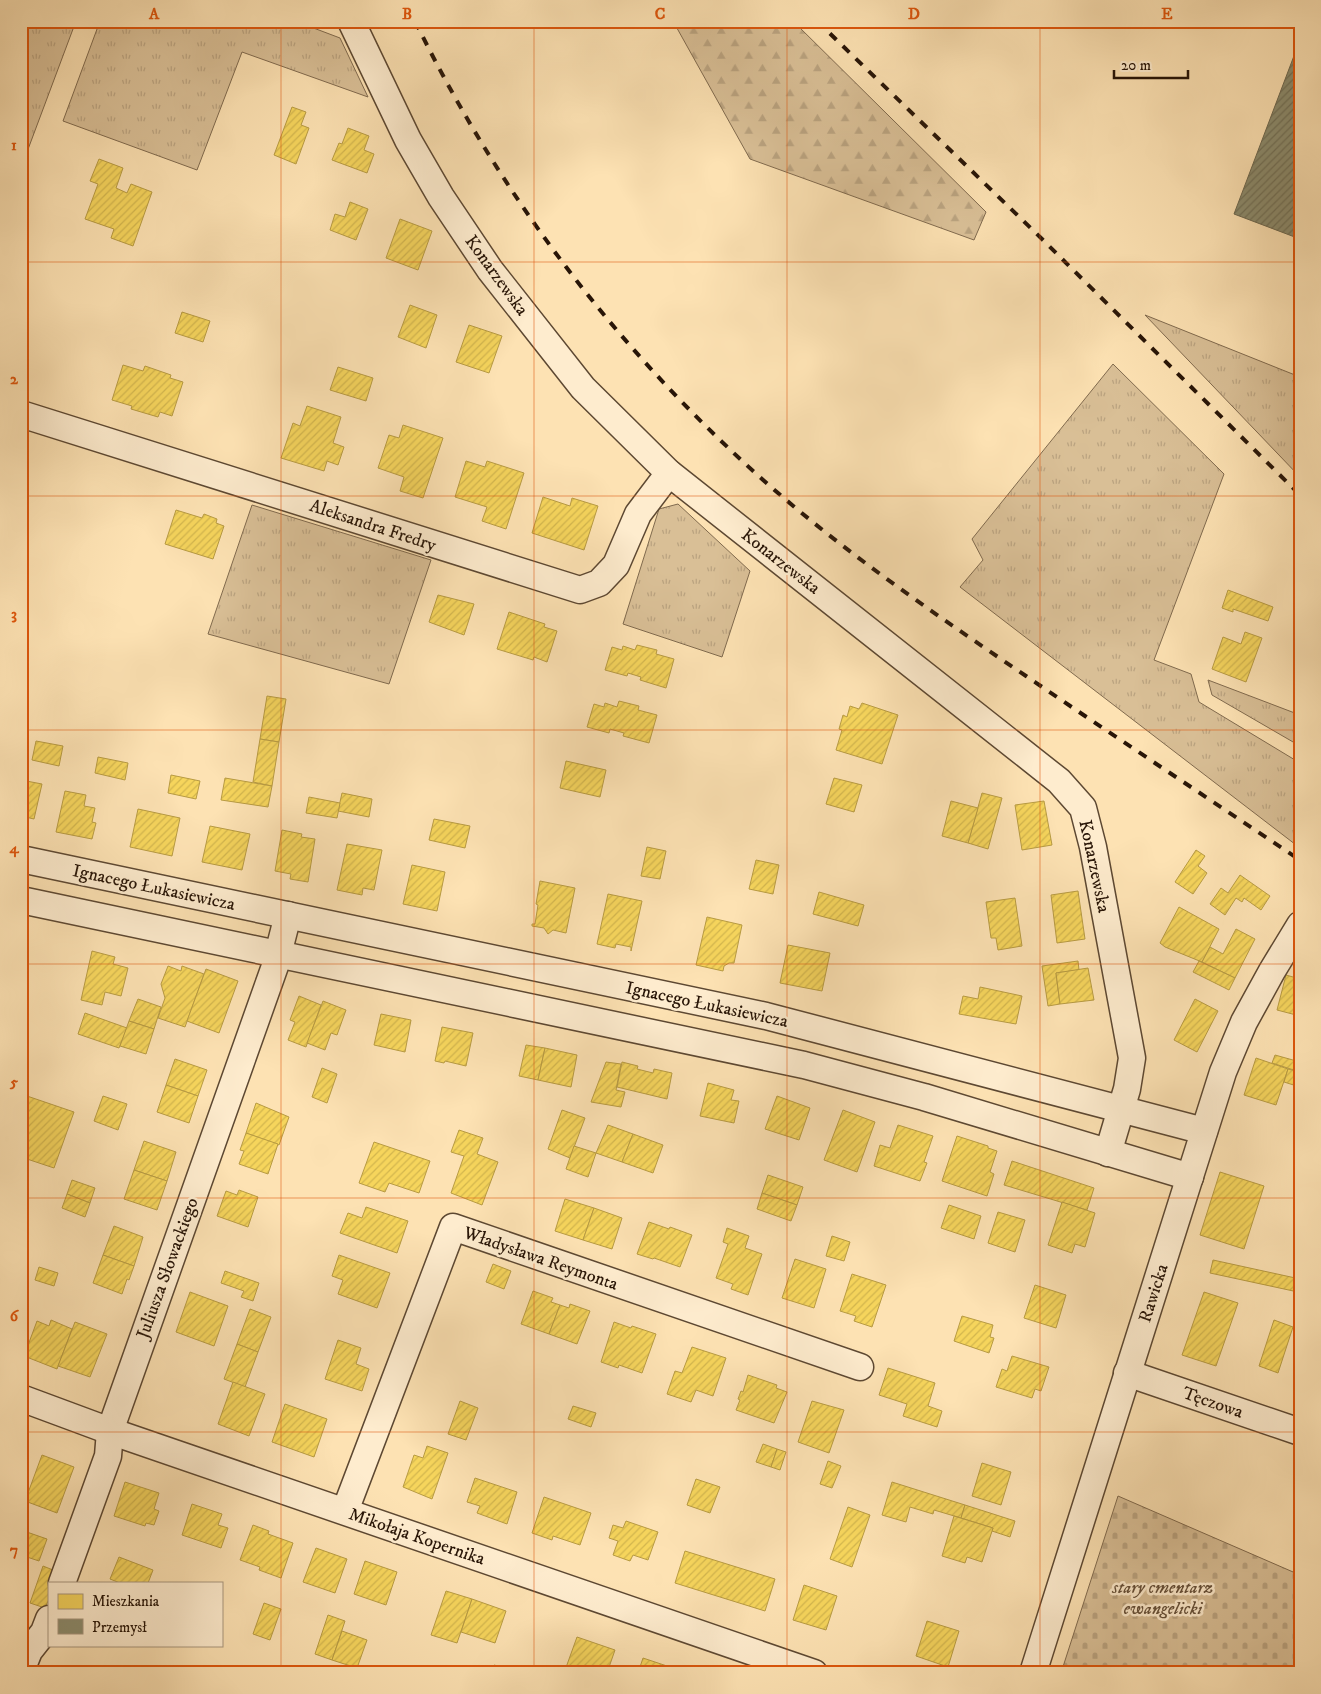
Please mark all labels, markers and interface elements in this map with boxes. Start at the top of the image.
text: A [148,4,160,24]
text: B [402,4,412,24]
text: C [655,4,665,24]
text: D [908,4,920,24]
text: E [1161,4,1173,24]
scale bar [1114,48,1187,80]
text: 20 m [1121,56,1151,75]
text: 1 [11,135,17,155]
street label: Konarzewska [460,231,533,320]
text: 2 [10,369,19,389]
street label: Aleksandra Fredry [307,495,439,557]
street label: Konarzewska [736,524,825,600]
text: 3 [11,604,17,624]
street label: Konarzewska [1073,818,1115,915]
text: 4 [8,838,19,858]
street label: Ignacego Łukasiewicza [71,860,237,916]
street label: Ignacego Łukasiewicza [624,977,790,1033]
text: 5 [9,1072,18,1092]
street label: Juliusza Słowackiego [132,1195,204,1344]
street label: Władysława Reymonta [460,1222,621,1296]
street label: Rawicka [1134,1261,1174,1325]
text: 6 [10,1306,20,1326]
street label: Tęczowa [1179,1382,1246,1424]
street label: Mikołaja Kopernika [346,1503,488,1571]
text: 7 [10,1540,18,1560]
park label: stary cmentarz ewangelicki [1111,1577,1214,1620]
legend [48,1582,222,1646]
text: Mieszkania [92,1592,160,1611]
text: Przemysł [92,1618,147,1637]

